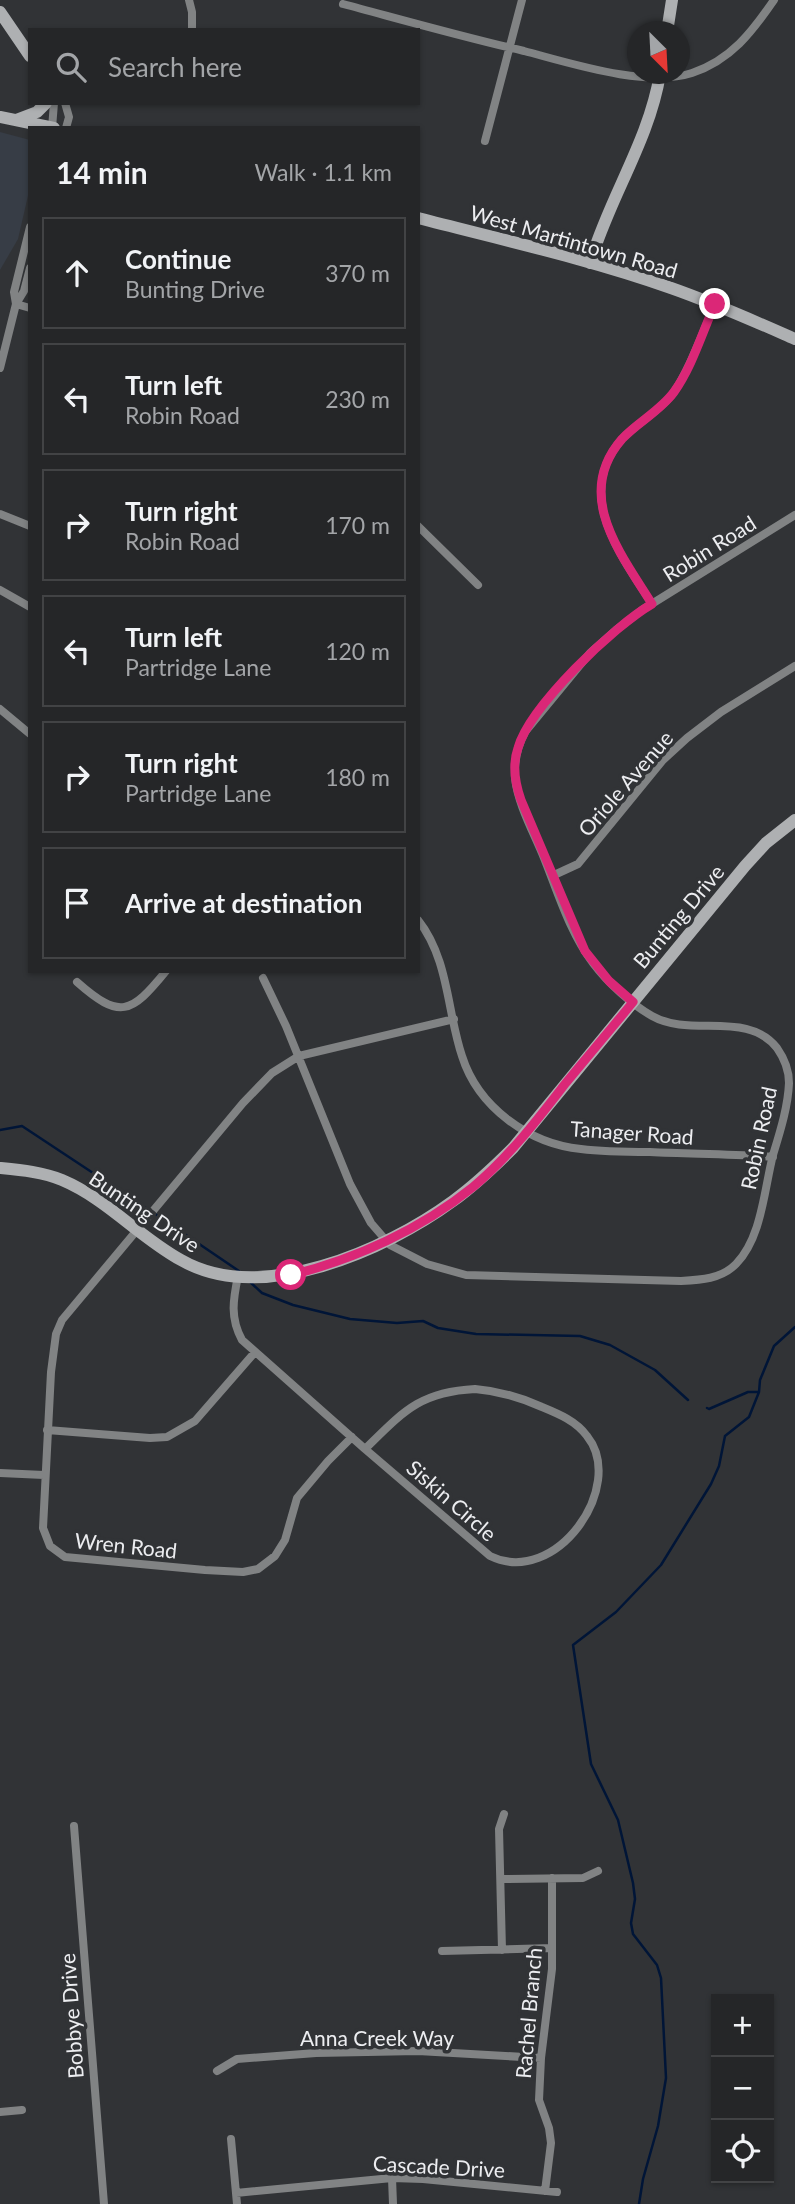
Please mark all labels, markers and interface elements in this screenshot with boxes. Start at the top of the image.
north arrow [627,21,690,84]
search box [28,28,420,105]
icon: search [52,48,90,86]
text: Search here [108,51,242,83]
text: 14 min [56,154,148,190]
text: Walk · 1.1 km [255,158,392,186]
street label: West Martintown Road [467,199,681,283]
text: Continue [125,243,231,275]
icon: ahead [58,254,96,292]
text: 370 m [325,259,390,287]
text: Bunting Drive [125,275,265,303]
route end [699,288,730,319]
text: Turn left [125,369,222,401]
icon: left [58,380,96,418]
text: 230 m [325,385,390,413]
text: Robin Road [125,401,240,429]
text: Turn right [125,495,238,527]
icon: right [58,506,96,544]
street label: Robin Road [658,510,760,586]
text: 170 m [325,511,390,539]
text: Robin Road [125,527,240,555]
text: Turn left [125,621,222,653]
icon: left [58,632,96,670]
text: 120 m [325,637,390,665]
text: Partridge Lane [125,653,271,681]
street label: Oriole Avenue [572,725,678,841]
text: Turn right [125,747,238,779]
icon: right [58,758,96,796]
text: 180 m [325,763,390,791]
text: Partridge Lane [125,779,271,807]
street label: Bunting Drive [627,859,729,973]
icon: arrive [58,884,96,922]
text: Arrive at destination [125,887,362,919]
street label: Robin Road [735,1084,781,1192]
street label: Tanager Road [569,1115,695,1149]
street label: Bunting Drive [85,1165,205,1257]
route start [275,1259,306,1290]
street label: Siskin Circle [402,1454,502,1546]
street label: Wren Road [74,1527,178,1563]
street label: Rachel Branch [510,1946,546,2080]
street label: Bobbye Drive [54,1952,88,2080]
map controls [711,1994,774,2183]
button: + [711,1994,774,2057]
street label: Anna Creek Way [300,2025,454,2050]
button: − [711,2057,774,2120]
button: locate [711,2120,774,2183]
street label: Cascade Drive [372,2150,506,2182]

